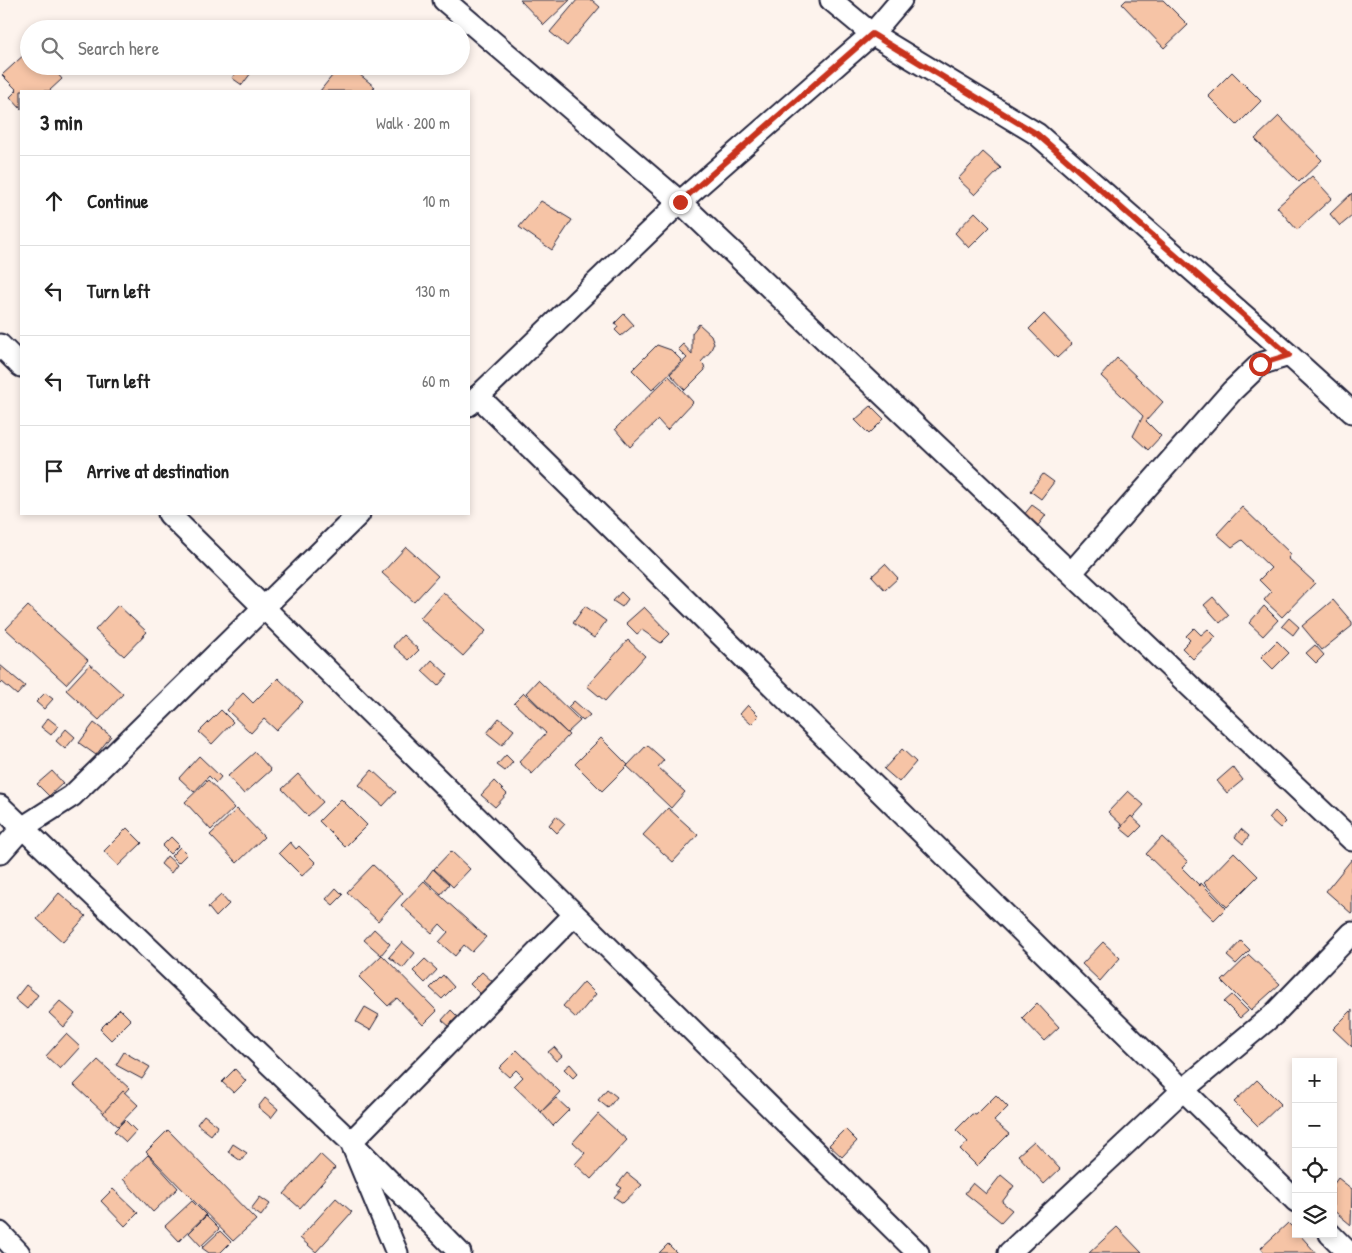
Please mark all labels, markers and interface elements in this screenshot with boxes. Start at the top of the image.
search box [20,20,470,75]
icon: search [38,34,66,62]
text: Search here [78,35,159,61]
text: 3 min [40,108,83,137]
text: Walk · 200 m [376,112,450,134]
icon: ahead [40,187,68,215]
text: Continue [87,188,148,214]
text: 10 m [422,190,450,212]
route end [669,191,692,214]
icon: left [40,277,68,305]
text: Turn left [87,278,150,304]
text: 130 m [415,280,450,302]
route start [1249,353,1272,376]
icon: left [40,367,68,395]
text: Turn left [87,368,150,394]
text: 60 m [422,370,450,392]
icon: arrive [40,457,68,485]
text: Arrive at destination [87,458,229,484]
map controls [1292,1058,1337,1238]
button: + [1292,1058,1337,1103]
button: − [1292,1103,1337,1148]
button: locate [1292,1148,1337,1193]
button: layers [1292,1193,1337,1238]

